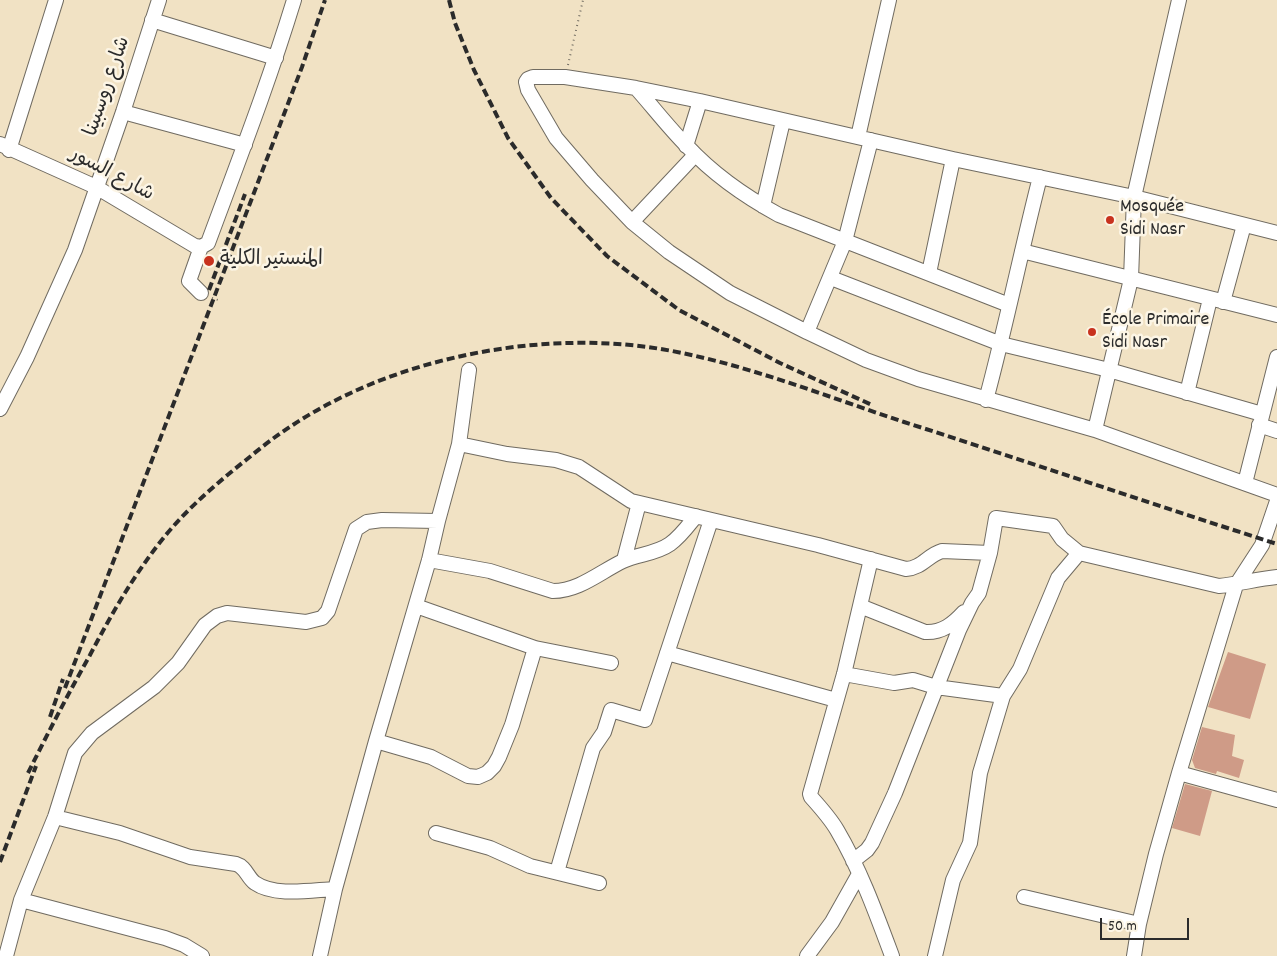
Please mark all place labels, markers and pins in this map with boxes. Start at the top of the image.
place label: Mosquée Sidi Nasr [1120,196,1185,243]
marker: Mosquée Sidi Nasr [1104,214,1116,226]
place label: المنستير الكلية [220,249,323,273]
marker: المنستير الكلية [202,254,216,268]
place label: École Primaire Sidi Nasr [1102,309,1209,356]
marker: École Primaire Sidi Nasr [1086,326,1098,338]

